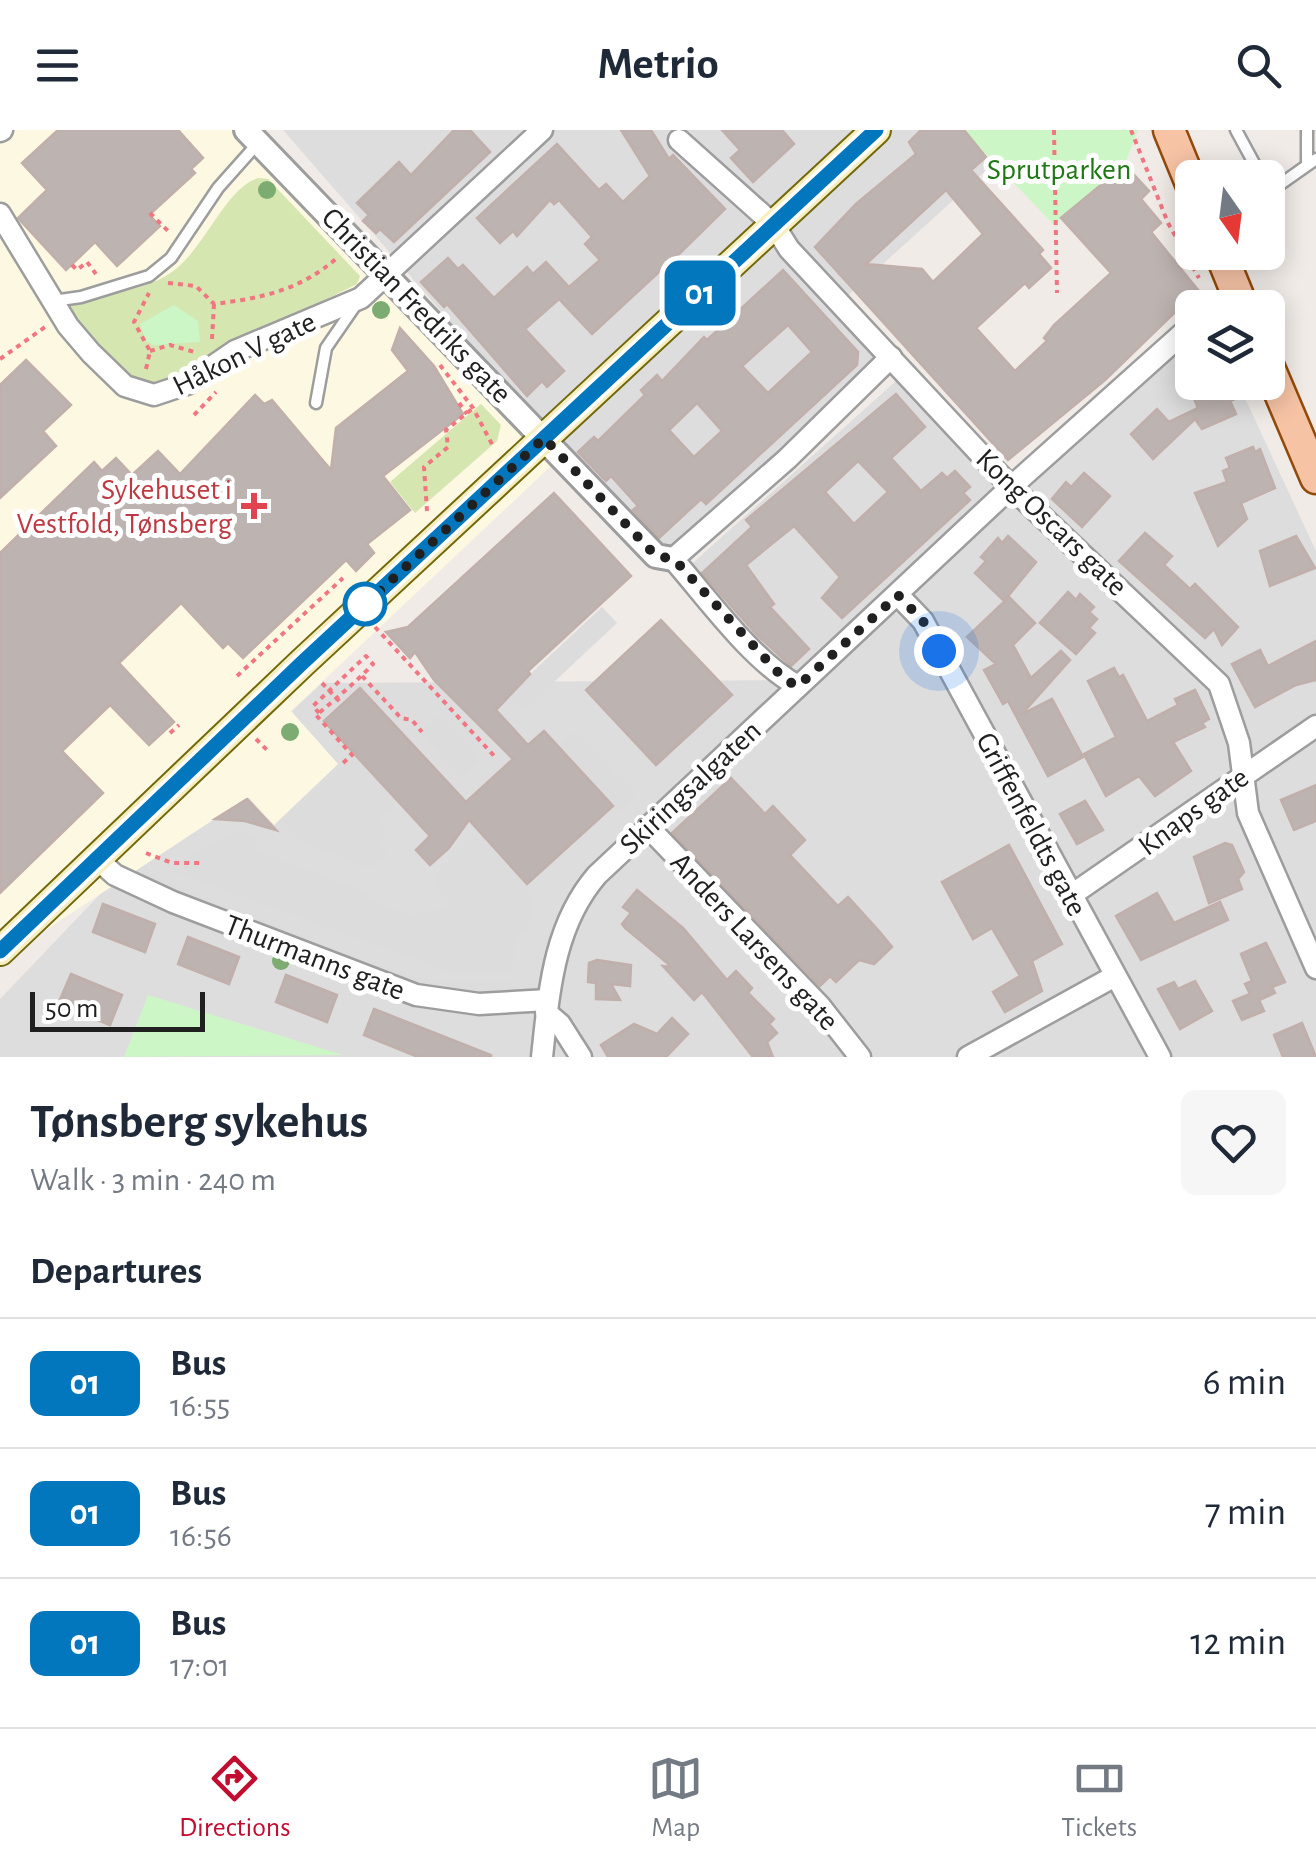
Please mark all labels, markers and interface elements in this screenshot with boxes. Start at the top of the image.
icon: menu [30,38,85,93]
icon: search [1231,38,1286,93]
text: Metrio [597,42,719,87]
park label: Sprutparken [987,155,1131,185]
north arrow [1175,160,1285,270]
map controls [1175,160,1285,400]
street label: Christian Fredriks gate [316,202,517,409]
line badge: 01 [655,260,745,326]
text: 01 [685,276,715,311]
button: layers [1175,290,1285,400]
street label: Håkon V gate [168,306,321,401]
street label: Kong Oscars gate [970,444,1133,602]
place label: Sykehuset i Vestfold, Tønsberg [17,475,232,539]
marker: Sykehuset i Vestfold, Tønsberg [241,493,267,519]
unlabelled marker [344,583,386,625]
your location [914,626,964,676]
street label: Skiringsalgaten [614,715,767,860]
street label: Griffenfeldts gate [970,728,1092,921]
street label: Knaps gate [1133,762,1254,862]
street label: Anders Larsens gate [665,847,844,1036]
street label: Thurmanns gate [221,910,409,1006]
scale bar [30,987,205,1031]
text: 50 m [45,995,99,1023]
button: heart [1181,1090,1286,1195]
text: Tønsberg sykehus [30,1099,368,1147]
text: Walk · 3 min · 240 m [30,1164,276,1196]
text: Departures [30,1253,202,1291]
text: Bus [170,1345,226,1383]
text: 6 min [1203,1364,1286,1402]
text: 01 [70,1366,100,1401]
text: 16:55 [170,1390,230,1422]
text: Bus [170,1475,226,1513]
text: 7 min [1205,1494,1286,1532]
text: 01 [70,1496,100,1531]
text: 16:56 [170,1520,232,1552]
text: Bus [170,1605,226,1643]
text: 12 min [1190,1624,1286,1662]
text: 01 [70,1626,100,1661]
text: 17:01 [170,1650,230,1682]
tab: Directions [179,1751,291,1845]
tab: Map [648,1751,703,1845]
tab: Tickets [1061,1751,1137,1845]

